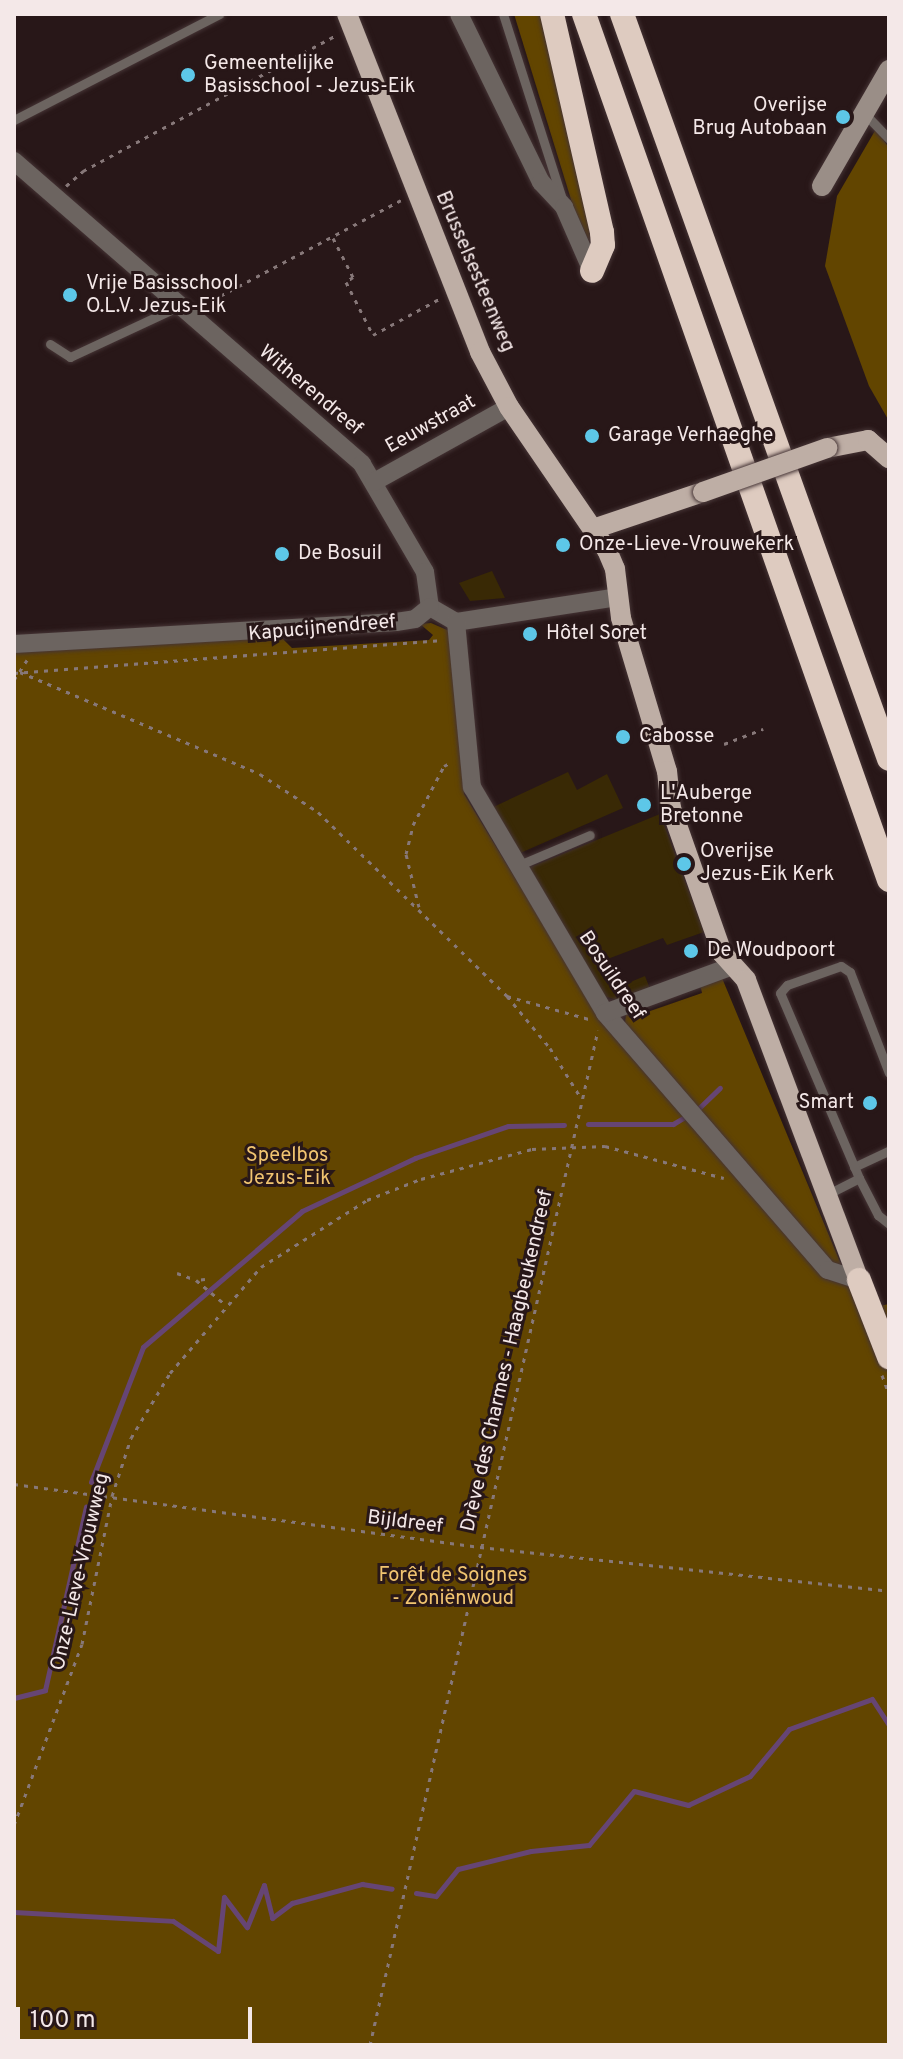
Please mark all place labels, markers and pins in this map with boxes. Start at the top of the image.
place label: Gemeentelijke Basisschool - Jezus-Eik [204,52,415,99]
marker: Gemeentelijke Basisschool - Jezus-Eik [179,66,197,84]
place label: Overijse Brug Autobaan [692,94,827,141]
marker: Overijse Brug Autobaan [834,108,852,126]
place label: Vrije Basisschool O.L.V. Jezus-Eik [86,272,238,319]
marker: Vrije Basisschool O.L.V. Jezus-Eik [61,286,79,304]
place label: Garage Verhaeghe [608,424,774,448]
marker: Garage Verhaeghe [583,427,601,445]
place label: Onze-Lieve-Vrouwekerk [579,533,794,557]
marker: Onze-Lieve-Vrouwekerk [554,536,572,554]
place label: De Bosuil [298,542,382,566]
marker: De Bosuil [273,545,291,563]
place label: Hôtel Soret [546,622,647,646]
marker: Hôtel Soret [521,625,539,643]
place label: Cabosse [639,725,714,749]
marker: Cabosse [614,728,632,746]
place label: L'Auberge Bretonne [660,782,752,829]
marker: L'Auberge Bretonne [635,796,653,814]
place label: Overijse Jezus-Eik Kerk [700,840,834,887]
marker: Overijse Jezus-Eik Kerk [675,855,693,873]
place label: De Woudpoort [707,939,836,963]
marker: De Woudpoort [682,942,700,960]
place label: Smart [799,1091,854,1115]
marker: Smart [861,1094,879,1112]

